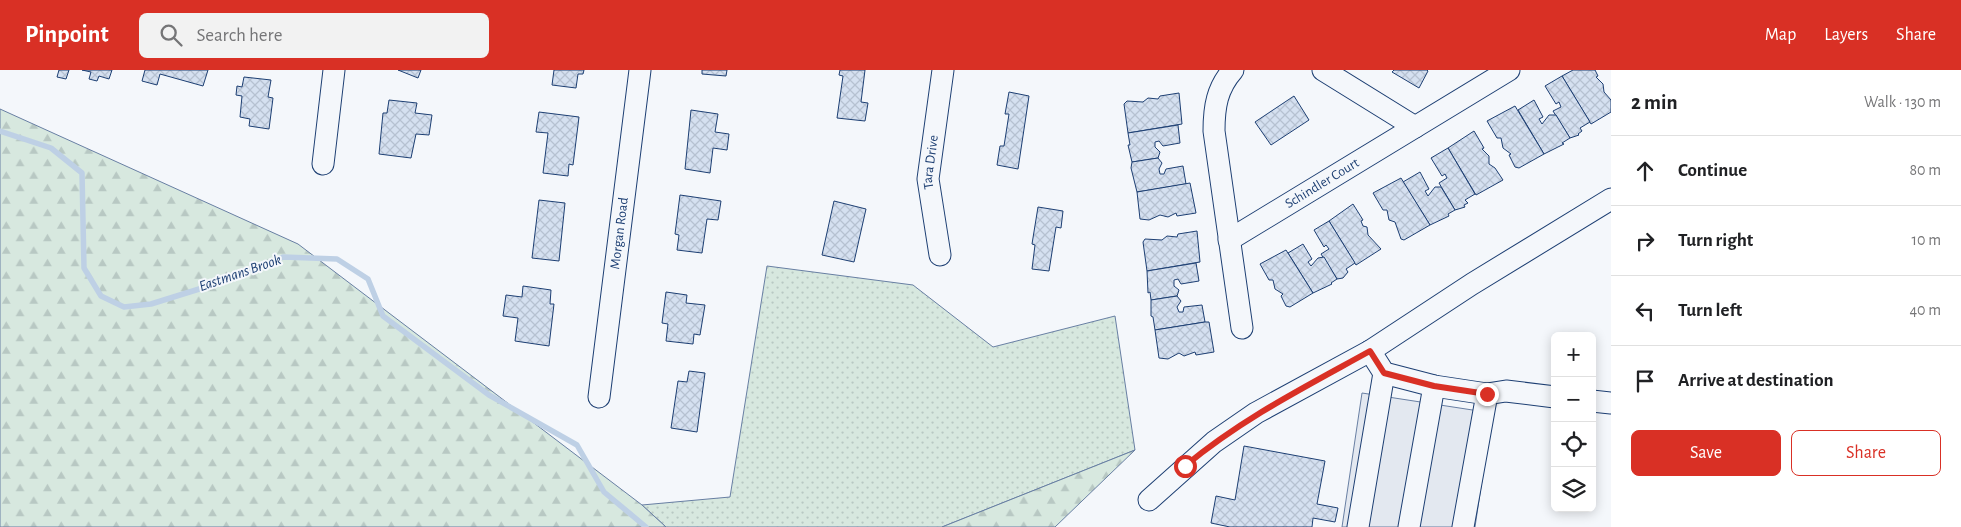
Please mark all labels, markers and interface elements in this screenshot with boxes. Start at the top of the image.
search box [139,13,489,58]
icon: search [157,21,185,49]
text: Pinpoint [25,23,109,47]
text: Search here [197,26,283,45]
text: Map [1765,26,1796,44]
text: Layers [1824,26,1868,44]
text: Share [1896,26,1936,44]
text: 2 min [1631,92,1678,113]
text: Walk · 130 m [1864,94,1941,110]
street label: Tara Drive [921,134,941,190]
street label: Schindler Court [1283,155,1362,211]
icon: ahead [1631,157,1659,185]
text: Continue [1678,161,1747,180]
text: 80 m [1910,162,1941,178]
street label: Morgan Road [608,196,631,270]
icon: right [1631,227,1659,255]
text: Turn right [1678,231,1753,250]
text: 10 m [1912,232,1941,248]
water label: Eastmans Brook [197,252,283,294]
icon: left [1631,297,1659,325]
text: Turn left [1678,301,1742,320]
text: 40 m [1909,302,1941,318]
map controls [1551,332,1596,512]
button: + [1551,332,1596,377]
icon: arrive [1631,367,1659,395]
text: Arrive at destination [1678,371,1834,390]
button: − [1551,377,1596,422]
route end [1476,383,1499,406]
button: locate [1551,422,1596,467]
button: Save [1631,430,1781,476]
button: Share [1791,430,1941,476]
route start [1174,455,1197,478]
button: layers [1551,467,1596,512]

